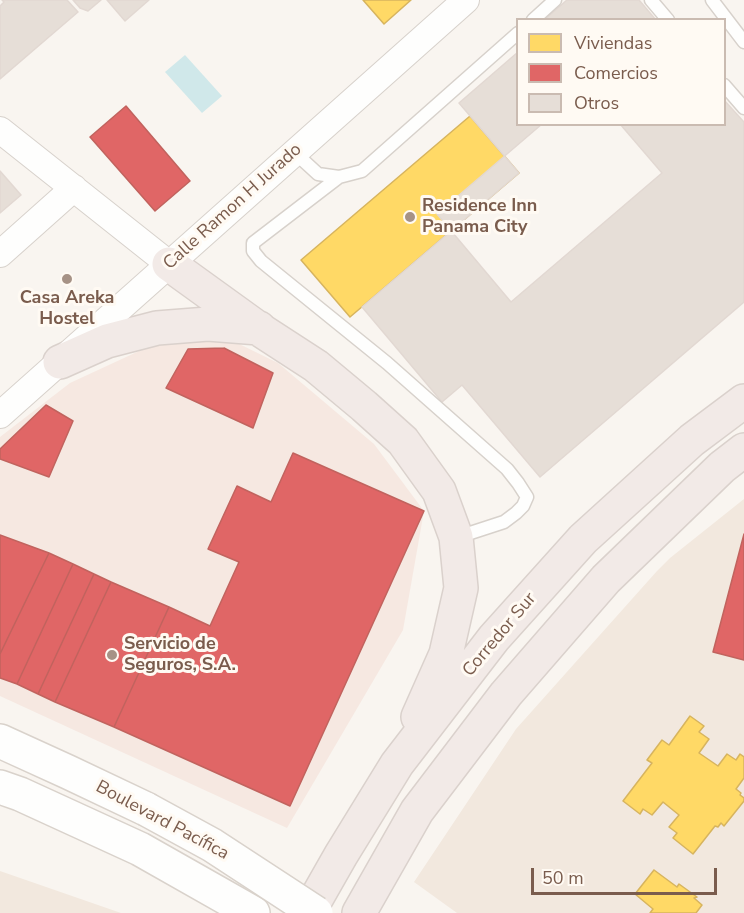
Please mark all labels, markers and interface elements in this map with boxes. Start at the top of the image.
legend [516,18,726,126]
text: Viviendas [574,31,653,55]
text: Comercios [574,61,658,85]
text: Otros [574,91,619,115]
street label: Calle Ramon H Jurado [159,139,307,275]
place label: Residence Inn Panama City [422,196,537,238]
marker: Residence Inn Panama City [403,210,417,224]
marker: Casa Areka Hostel [60,272,74,286]
place label: Casa Areka Hostel [20,288,114,330]
street label: Corredor Sur [459,589,541,681]
place label: Servicio de Seguros, S.A. [124,634,236,676]
marker: Servicio de Seguros, S.A. [105,648,119,662]
street label: Boulevard Pacífica [92,777,232,865]
scale bar [534,856,720,894]
text: 50 m [542,866,584,890]

